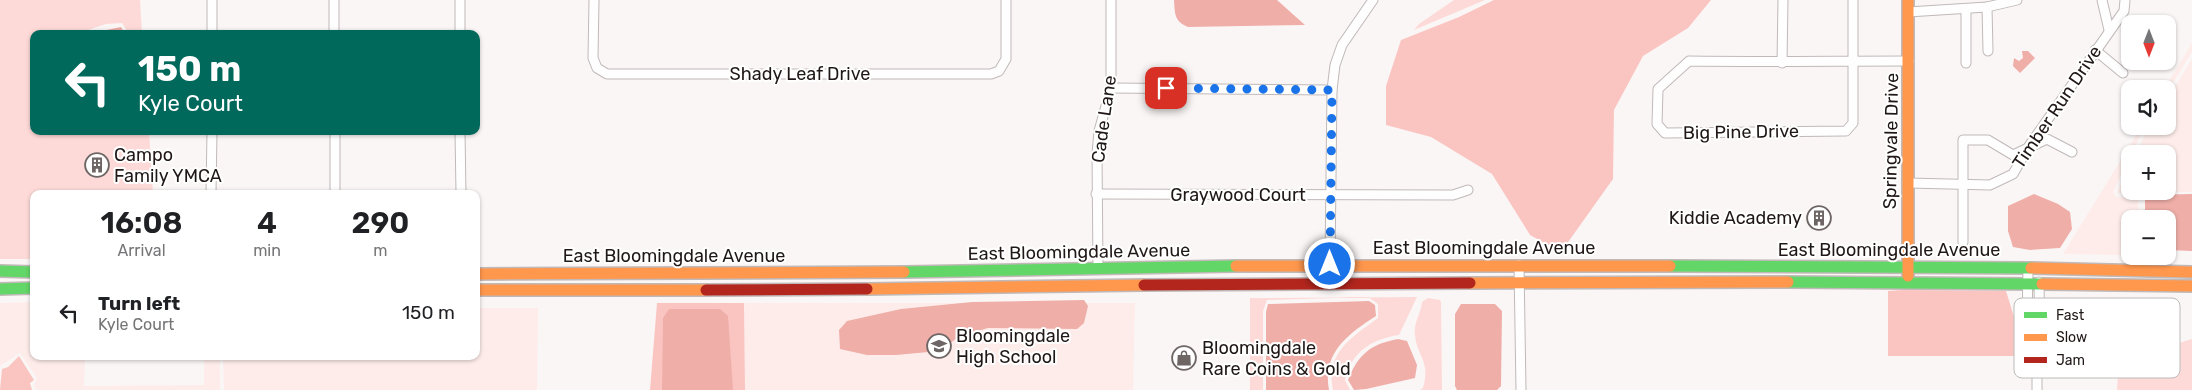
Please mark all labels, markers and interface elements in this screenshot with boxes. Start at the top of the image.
north arrow [2121,15,2176,70]
map controls [2121,15,2176,265]
street label: Timber Run Drive [2008,41,2106,173]
text: 150 m [138,48,241,90]
icon: left [55,50,120,115]
street label: Shady Leaf Drive [730,63,870,85]
pin [1145,67,1187,109]
street label: Springvale Drive [1879,73,1903,209]
street label: Cade Lane [1087,74,1121,164]
icon: arrive [1152,74,1180,102]
button: sound [2121,80,2176,135]
text: Kyle Court [138,90,243,117]
street label: Big Pine Drive [1683,120,1799,144]
place label: Campo Family YMCA [114,144,222,187]
button: + [2121,145,2176,200]
building icon: Campo Family YMCA [84,152,110,178]
street label: Graywood Court [1170,184,1306,206]
text: 16:08 [101,205,183,241]
text: 4 [257,205,277,241]
text: 290 [351,205,409,241]
building icon: Kiddie Academy [1806,205,1832,231]
place label: Kiddie Academy [1669,207,1802,229]
button: − [2121,210,2176,265]
position arrow [1303,237,1355,289]
street label: East Bloomingdale Avenue [1373,237,1595,259]
street label: East Bloomingdale Avenue [968,239,1190,265]
street label: East Bloomingdale Avenue [1778,239,2000,261]
text: Arrival [118,241,166,260]
text: min [253,241,281,260]
text: m [373,241,388,260]
street label: East Bloomingdale Avenue [563,245,785,267]
text: Turn left [98,292,180,315]
legend [2014,298,2180,378]
icon: left [55,299,83,327]
text: 150 m [402,301,455,324]
text: Fast [2056,307,2085,324]
text: Kyle Court [98,315,174,334]
place label: Bloomingdale High School [956,325,1070,368]
text: Slow [2056,329,2087,346]
school or university icon: Bloomingdale High School [926,333,952,359]
place label: Bloomingdale Rare Coins & Gold [1202,337,1351,380]
shop icon: Bloomingdale Rare Coins & Gold [1171,345,1197,371]
text: Jam [2056,352,2085,369]

